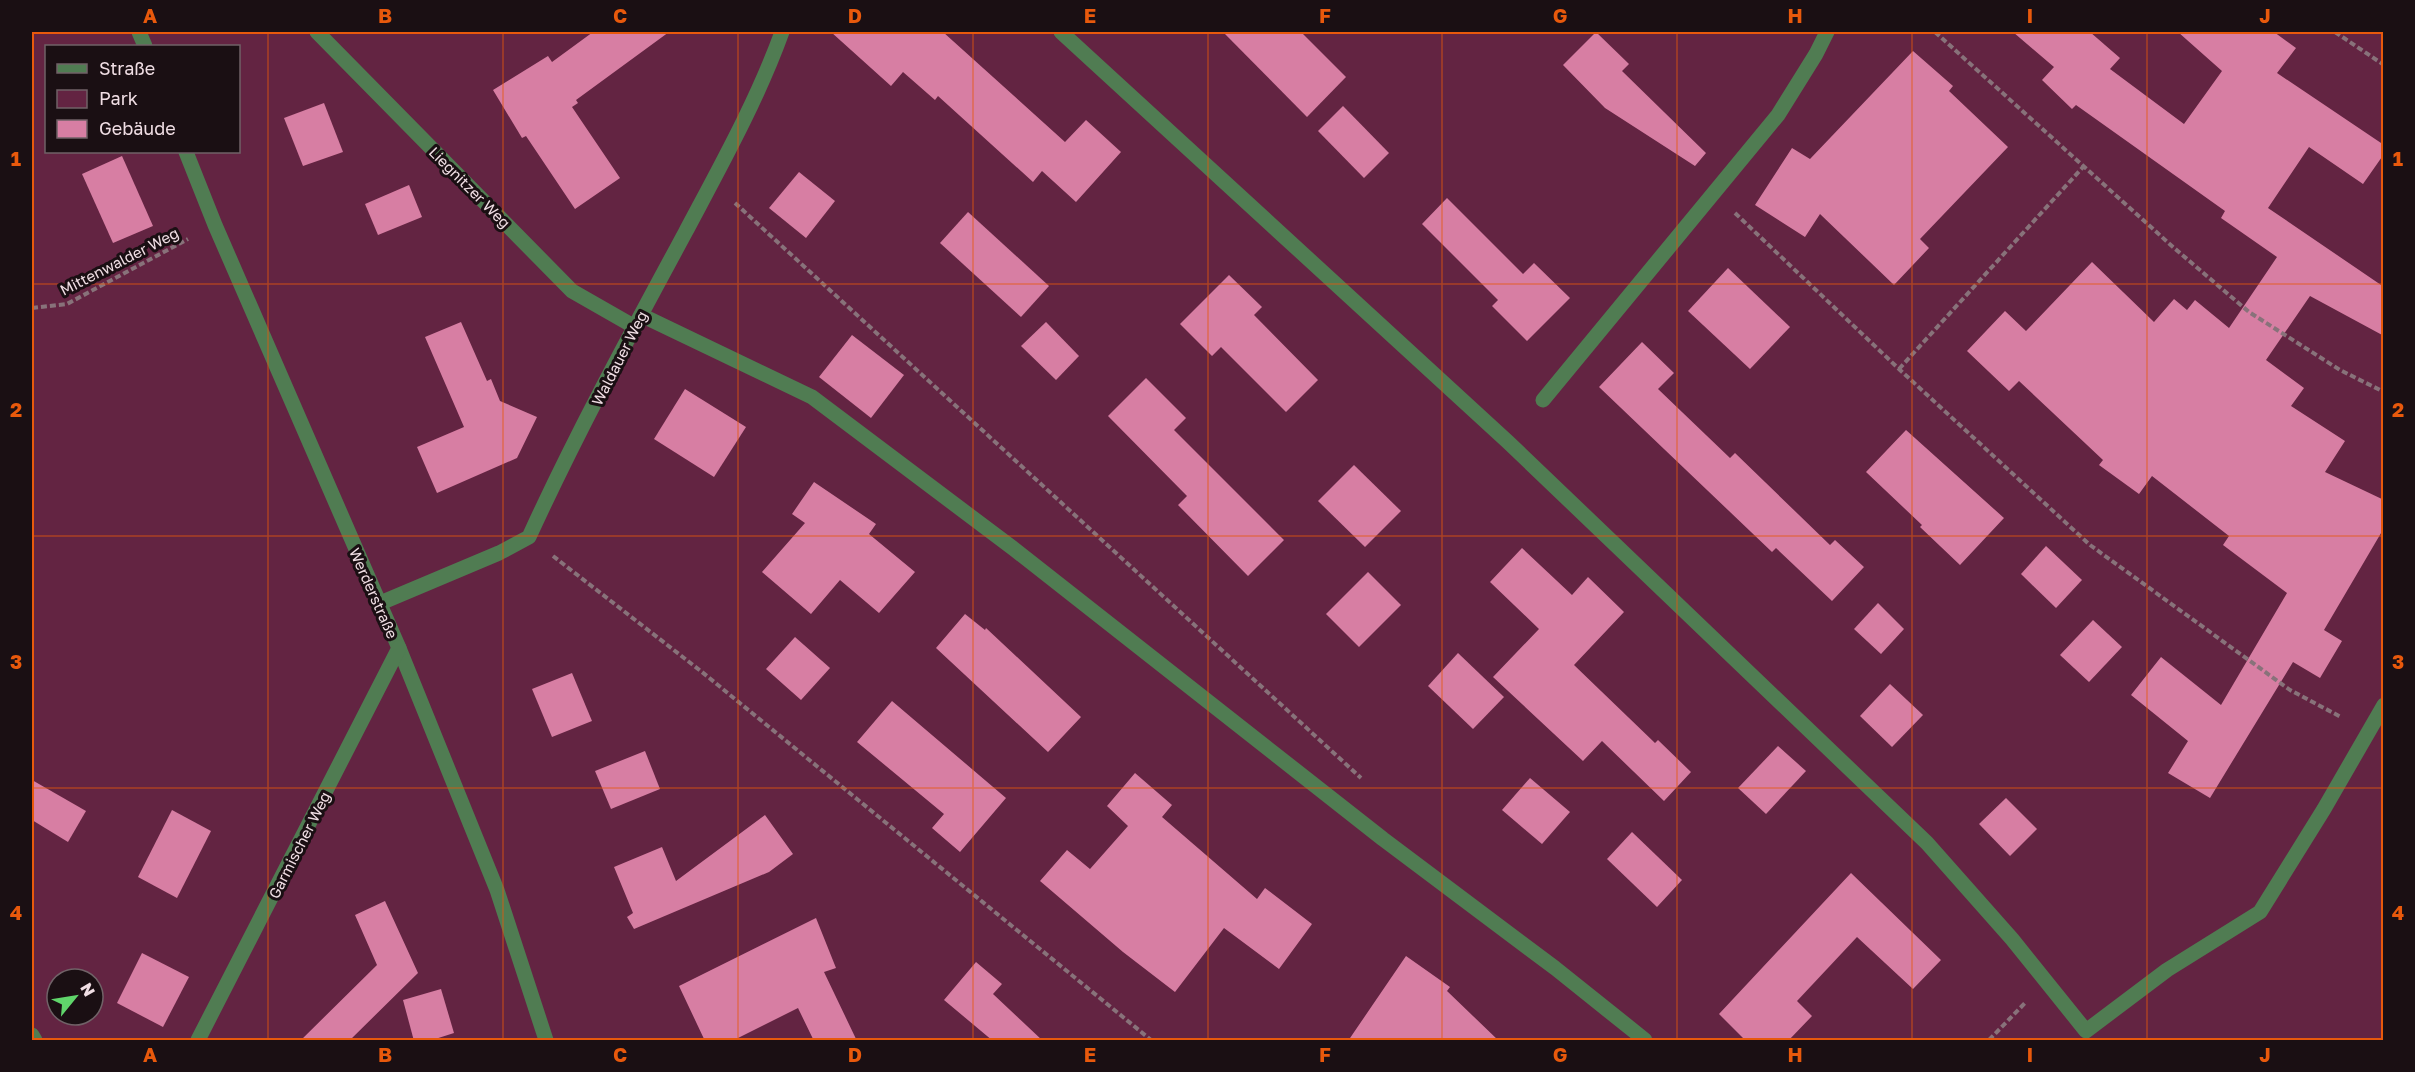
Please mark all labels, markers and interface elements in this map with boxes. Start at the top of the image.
text: A [143,3,157,27]
text: B [378,3,392,27]
text: C [613,3,627,27]
text: D [848,3,862,27]
text: E [1084,3,1096,27]
text: F [1319,3,1331,27]
text: G [1553,3,1567,27]
text: H [1787,3,1803,27]
text: I [2027,3,2033,27]
text: J [2259,3,2271,27]
legend [45,45,240,153]
text: Straße [99,57,155,79]
text: Park [99,87,138,109]
text: Gebäude [99,117,176,139]
street label: Liegnitzer Weg [426,143,514,231]
text: 1 [11,146,21,170]
text: 1 [2393,146,2403,170]
street label: Mittenwalder Weg [57,223,181,299]
street label: Waldauer Weg [587,308,651,408]
text: 2 [10,397,22,421]
text: 2 [2392,397,2404,421]
street label: Werderstraße [346,545,402,641]
text: 3 [10,649,22,673]
text: 3 [2392,649,2404,673]
street label: Garmischer Weg [264,789,334,901]
text: 4 [10,900,22,924]
text: 4 [2392,900,2404,924]
north arrow [45,967,105,1027]
text: N [76,979,100,1000]
text: A [143,1042,157,1066]
text: B [378,1042,392,1066]
text: C [613,1042,627,1066]
text: D [848,1042,862,1066]
text: E [1084,1042,1096,1066]
text: F [1319,1042,1331,1066]
text: G [1553,1042,1567,1066]
text: H [1787,1042,1803,1066]
text: I [2027,1042,2033,1066]
text: J [2259,1042,2271,1066]

